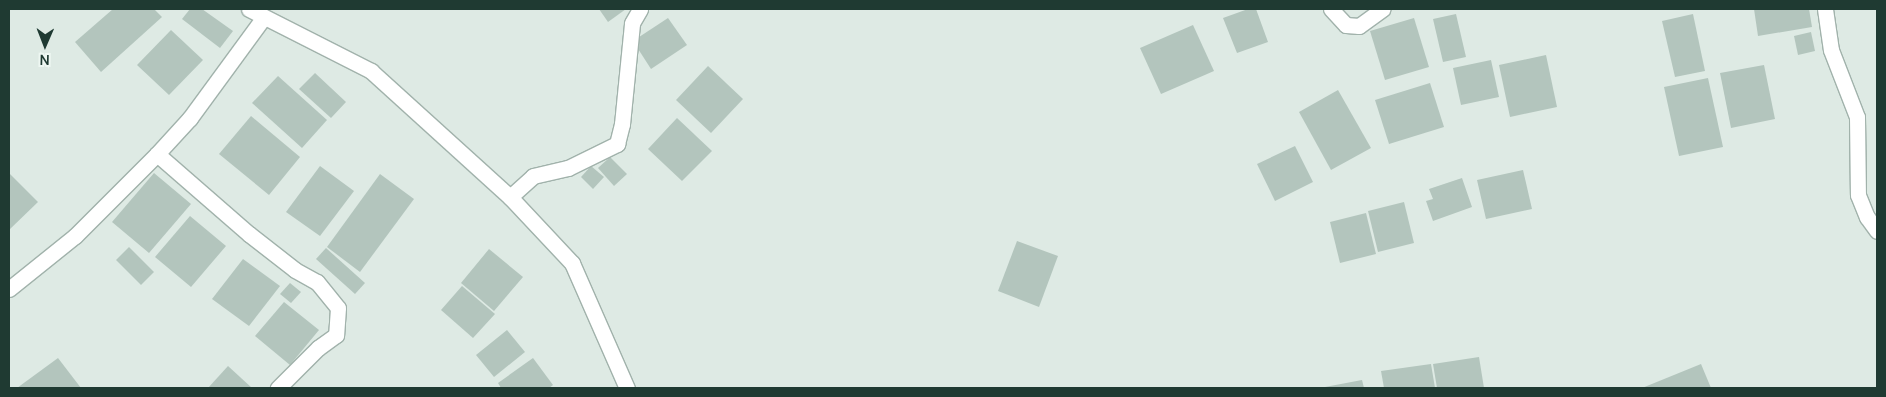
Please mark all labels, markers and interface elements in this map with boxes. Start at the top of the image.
north arrow [20,20,70,70]
text: N [40,51,50,70]

